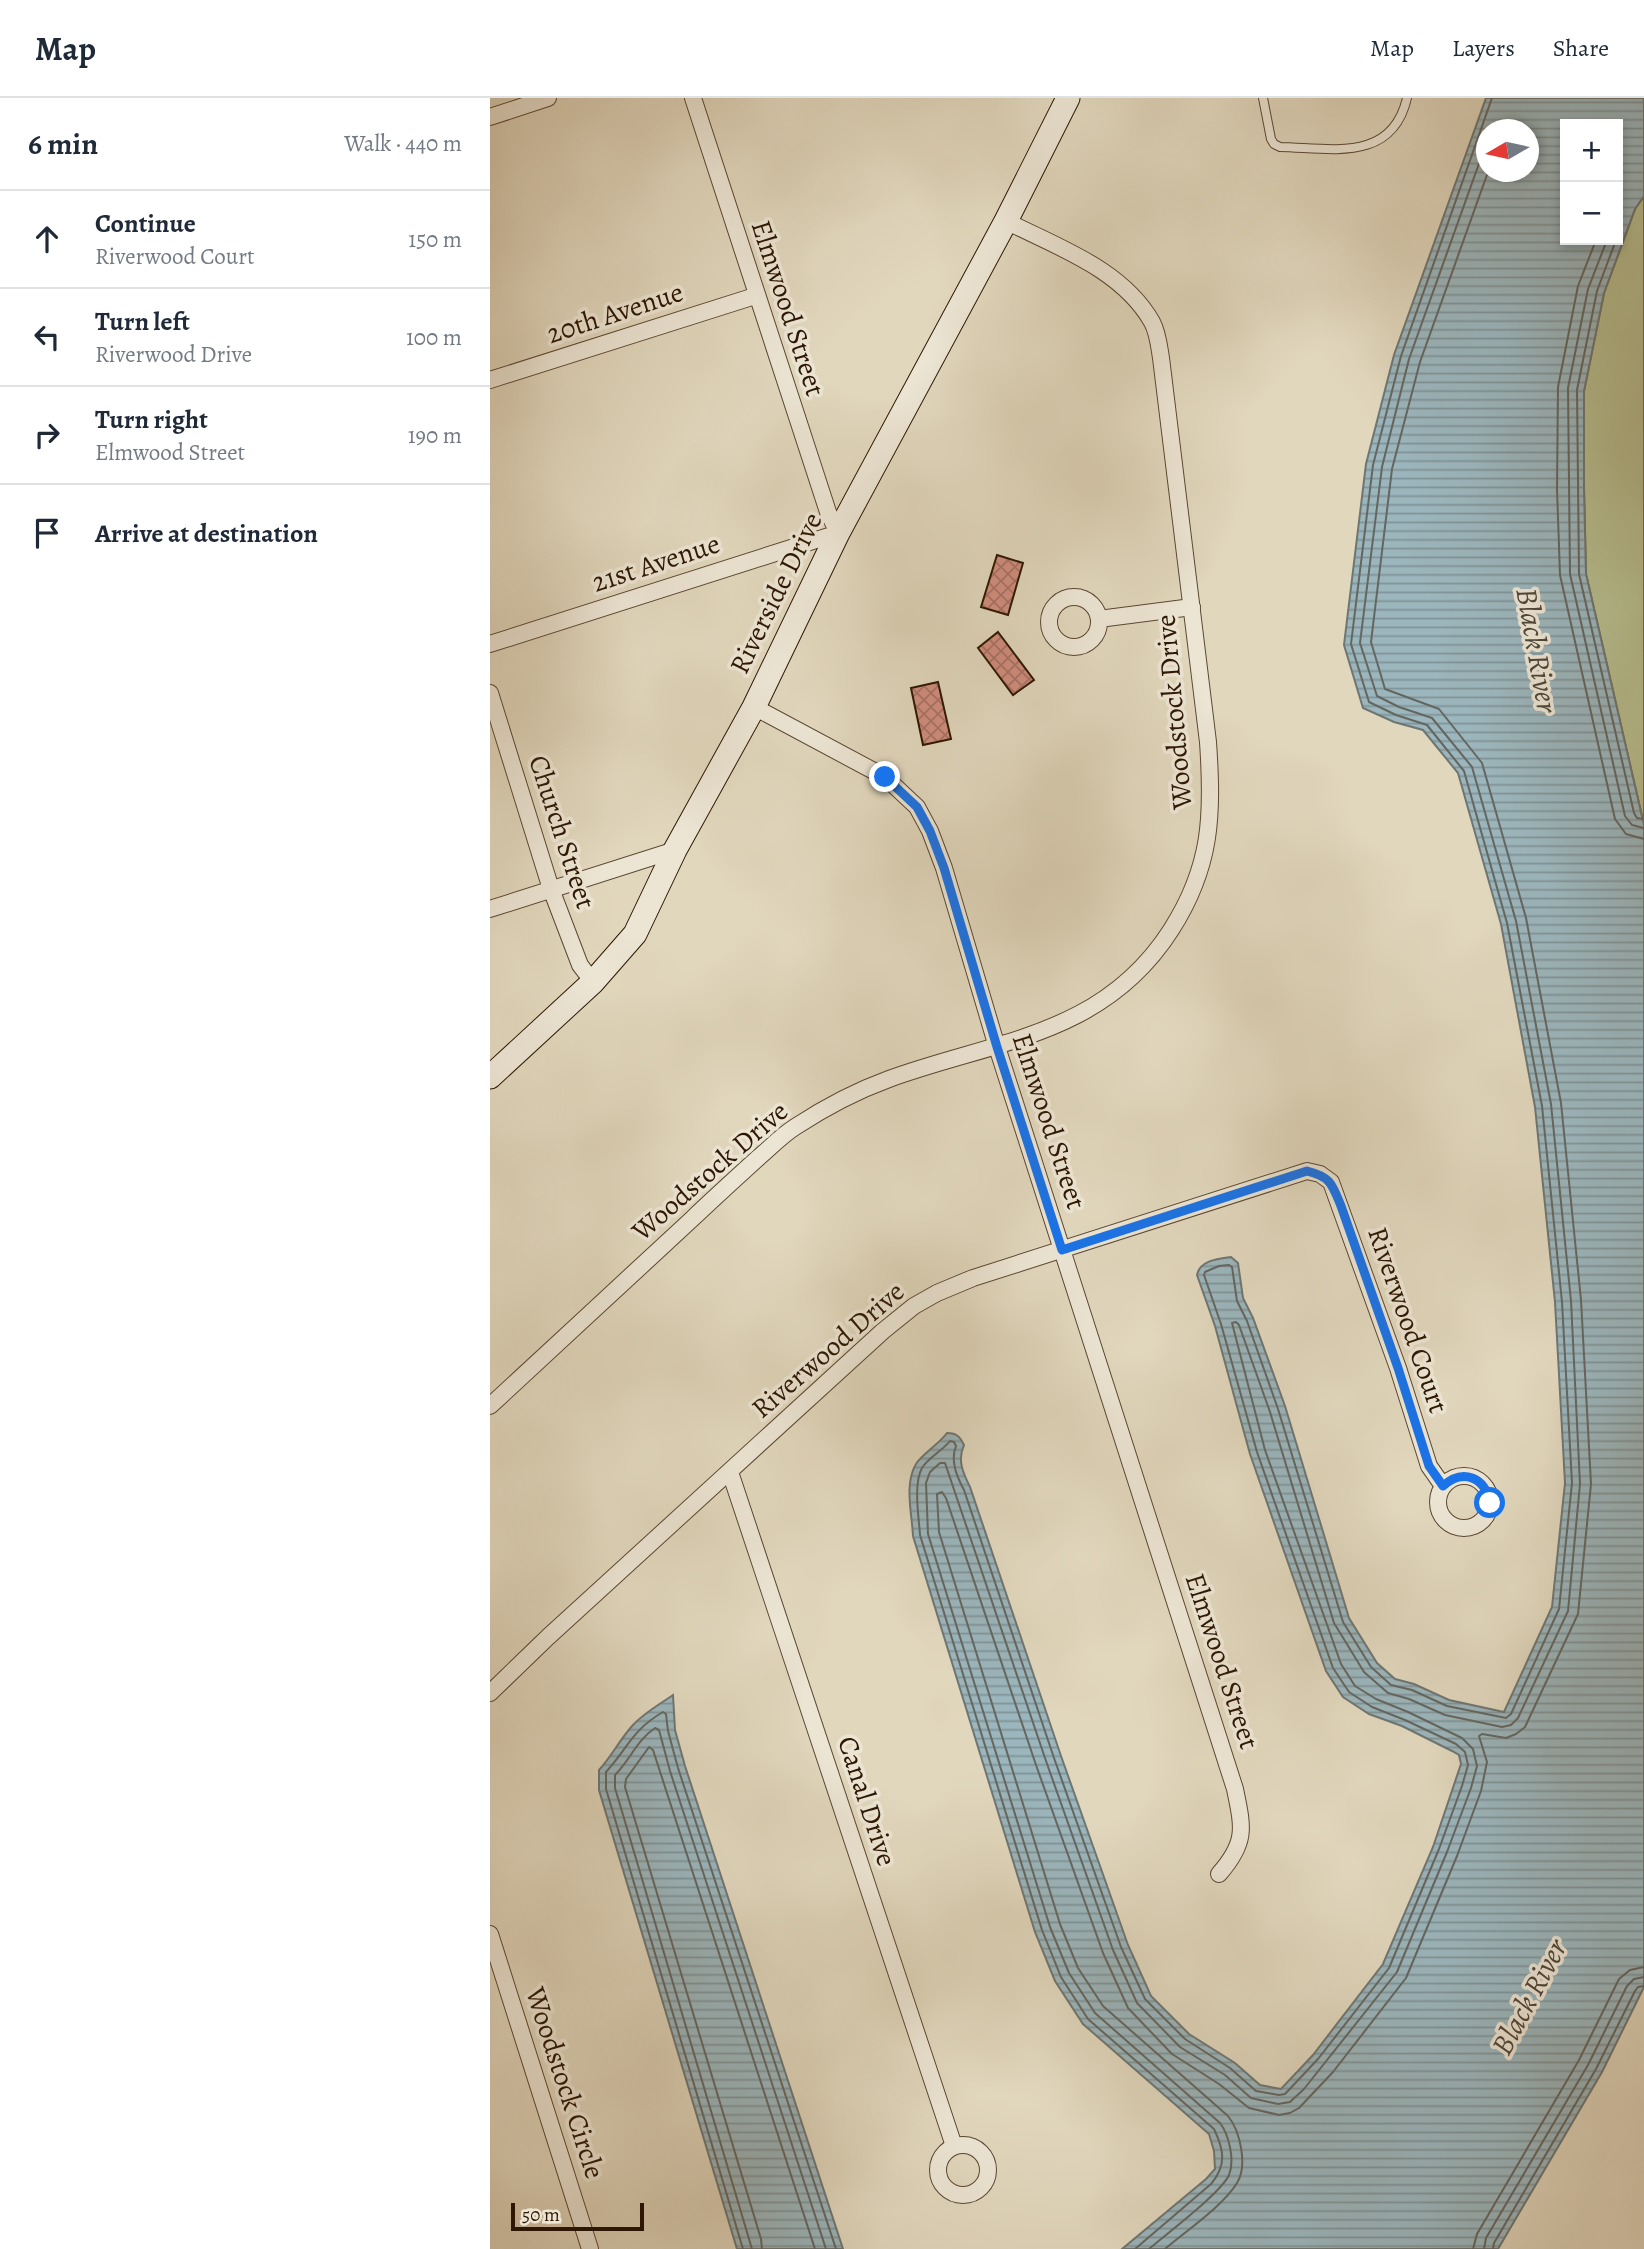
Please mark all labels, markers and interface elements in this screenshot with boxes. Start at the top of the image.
text: Map [35,26,96,71]
text: Map [1370,32,1414,64]
text: Layers [1452,32,1515,64]
text: Share [1553,32,1609,64]
north arrow [1476,119,1539,182]
map controls [1560,119,1623,245]
button: + [1560,119,1623,182]
text: 6 min [28,124,98,164]
text: Walk · 440 m [344,128,462,159]
button: − [1560,182,1623,245]
text: Continue [95,206,196,241]
street label: Elmwood Street [742,215,834,401]
icon: ahead [28,220,66,258]
text: 150 m [408,224,462,255]
text: Riverwood Court [95,241,255,272]
street label: 20th Avenue [542,273,688,353]
text: Turn left [95,304,190,339]
icon: left [28,318,66,356]
text: 100 m [406,322,462,353]
text: Riverwood Drive [95,339,252,370]
text: Turn right [95,402,208,437]
icon: right [28,416,66,454]
text: 190 m [408,420,462,451]
text: Elmwood Street [95,437,245,468]
street label: Riverside Drive [721,506,831,680]
icon: arrive [28,514,66,552]
text: Arrive at destination [95,516,318,551]
street label: 21st Avenue [587,524,725,602]
water label: Black River [1506,585,1568,717]
street label: Woodstock Drive [1147,613,1202,812]
street label: Church Street [519,750,605,914]
route end [869,761,900,792]
street label: Elmwood Street [1003,1028,1095,1214]
street label: Woodstock Drive [623,1093,796,1250]
street label: Riverwood Court [1358,1222,1458,1418]
street label: Riverwood Drive [743,1273,913,1427]
route start [1474,1487,1505,1518]
street label: Elmwood Street [1176,1568,1268,1754]
street label: Canal Drive [828,1731,906,1871]
water label: Black River [1482,1931,1577,2062]
street label: Woodstock Circle [516,1981,614,2184]
scale bar [511,2200,644,2232]
text: 50 m [522,2202,560,2228]

